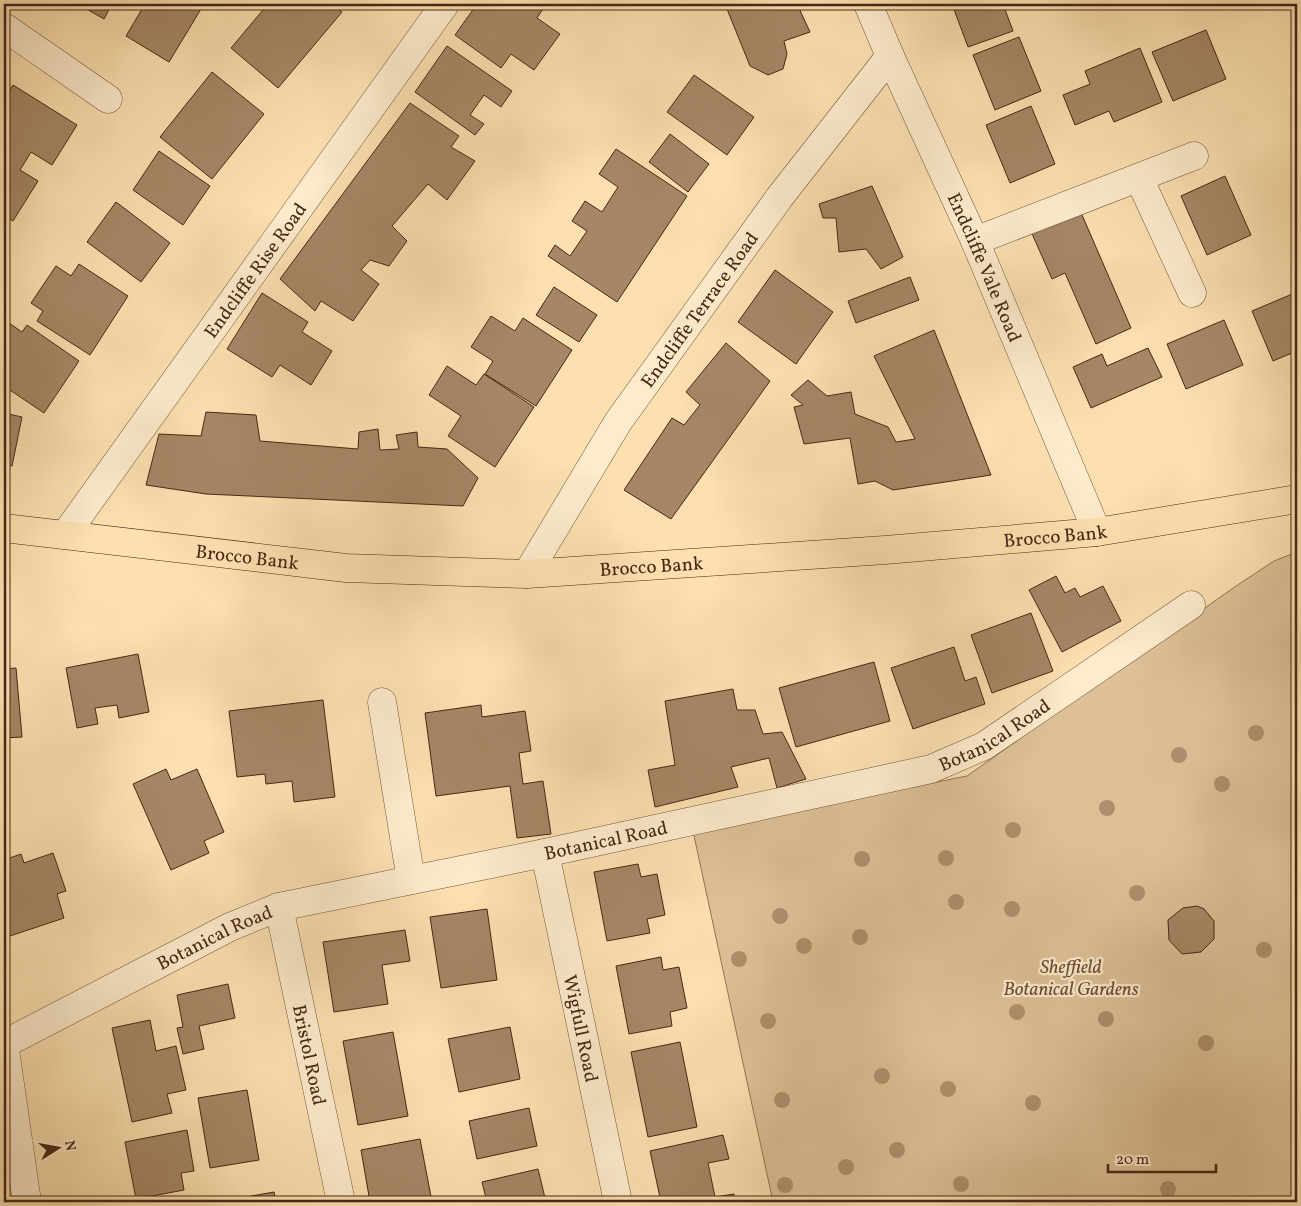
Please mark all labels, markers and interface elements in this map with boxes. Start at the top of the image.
street label: Endcliffe Vale Road [940,189,1027,346]
street label: Endcliffe Rise Road [199,198,314,344]
street label: Endcliffe Terrace Road [636,227,766,394]
street label: Brocco Bank [1002,520,1109,555]
street label: Brocco Bank [194,540,300,577]
street label: Brocco Bank [599,551,704,584]
street label: Botanical Road [935,693,1056,779]
street label: Botanical Road [542,816,670,868]
street label: Botanical Road [153,900,277,978]
park label: Sheffield Botanical Gardens [1003,955,1139,1003]
street label: Wigfull Road [556,972,604,1085]
street label: Bristol Road [285,1002,331,1108]
north arrow [32,1124,82,1174]
text: N [59,1139,80,1153]
scale bar [1108,1141,1216,1173]
text: 20 m [1116,1150,1149,1171]

